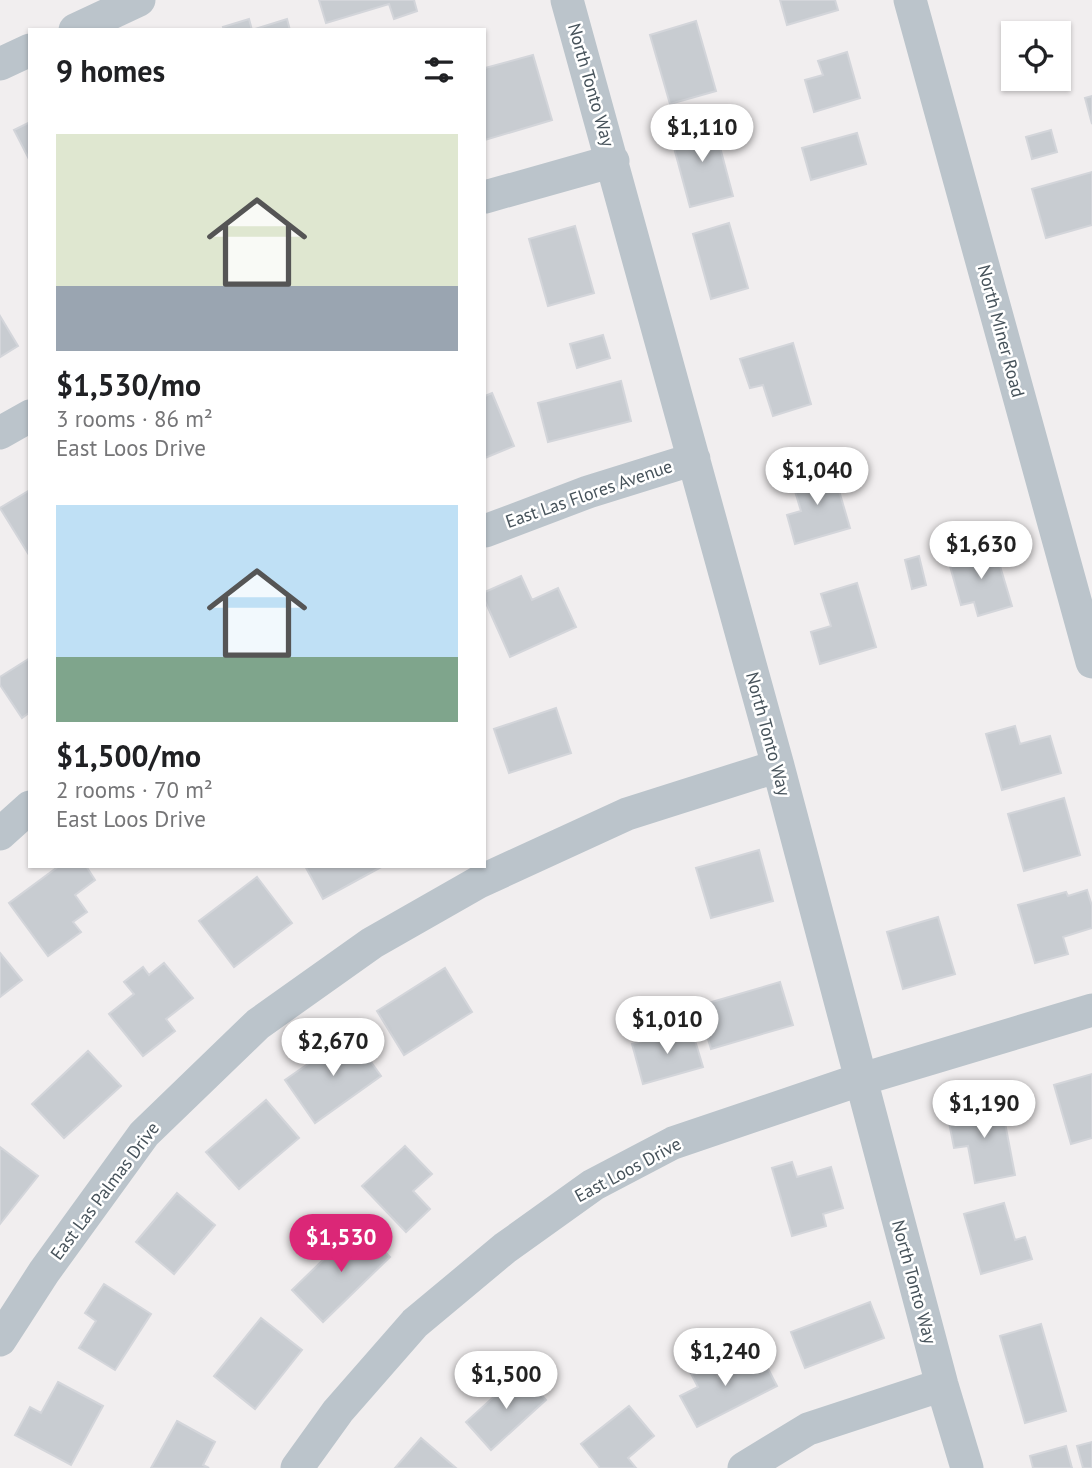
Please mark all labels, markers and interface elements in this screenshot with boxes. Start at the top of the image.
street label: North Tonto Way [563,21,620,150]
map controls [1001,21,1071,91]
button: locate [1001,21,1071,91]
text: 9 homes [56,51,165,90]
icon: filters [420,51,458,89]
pin: $1,110 [645,104,759,164]
text: $1,110 [666,112,738,141]
icon: home [194,179,320,305]
street label: North Miner Road [973,262,1030,400]
text: $1,530/mo [56,365,201,404]
text: 3 rooms · 86 m² [56,404,213,433]
text: East Loos Drive [56,433,206,462]
pin: $1,040 [760,448,874,507]
street label: East Las Flores Avenue [502,454,675,533]
text: $1,040 [781,455,853,484]
pin: $1,630 [924,522,1038,581]
text: $1,630 [945,529,1017,558]
icon: home [194,550,320,676]
street label: North Tonto Way [741,669,796,799]
text: $1,500/mo [56,736,201,775]
text: 2 rooms · 70 m² [56,775,213,804]
text: East Loos Drive [56,804,206,833]
pin: $1,010 [610,996,724,1056]
text: $1,010 [631,1004,703,1033]
pin: $2,670 [276,1018,390,1078]
text: $2,670 [297,1026,369,1055]
pin: $1,190 [927,1080,1041,1140]
text: $1,190 [948,1088,1020,1117]
street label: East Las Palmas Drive [45,1117,164,1264]
street label: East Loos Drive [571,1132,685,1207]
pin: $1,530 [284,1214,398,1274]
street label: North Tonto Way [887,1217,942,1347]
text: $1,530 [305,1222,377,1251]
pin: $1,240 [668,1328,782,1388]
text: $1,240 [689,1336,761,1365]
pin: $1,500 [449,1352,563,1411]
text: $1,500 [470,1359,542,1388]

